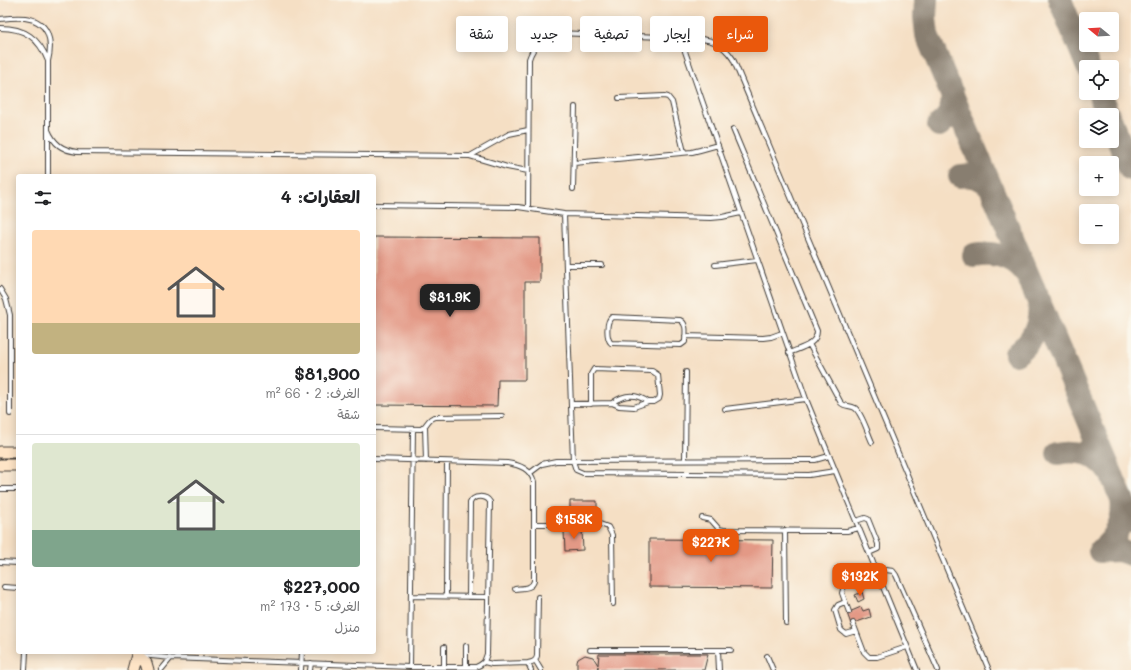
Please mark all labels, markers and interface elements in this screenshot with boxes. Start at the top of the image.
north arrow [1079,12,1119,52]
map controls [1079,12,1119,244]
chip: شقة [456,16,508,52]
chip: جديد [516,16,572,52]
chip: تصفية [580,16,642,52]
chip: إيجار [650,16,705,52]
chip: شراء [713,16,768,52]
button: locate [1079,60,1119,100]
button: layers [1079,108,1119,148]
button: + [1079,156,1119,196]
text: العقارات: 4 [281,185,360,207]
icon: filters [32,187,54,209]
button: − [1079,204,1119,244]
icon: home [160,256,232,328]
pin: $81.9K [417,284,483,318]
text: $81.9K [429,288,471,305]
text: $81,900 [294,362,360,384]
text: الغرف: 2 · 66 m² [265,384,360,401]
text: شقة [337,405,360,422]
icon: home [160,469,232,541]
pin: $153K [546,506,602,540]
text: $153K [555,510,593,527]
pin: $227K [683,529,739,563]
text: $227K [692,533,730,550]
pin: $132K [832,563,888,597]
text: $132K [841,567,879,584]
text: $227,000 [283,575,360,597]
text: الغرف: 5 · 173 m² [260,597,360,614]
text: منزل [334,618,360,635]

